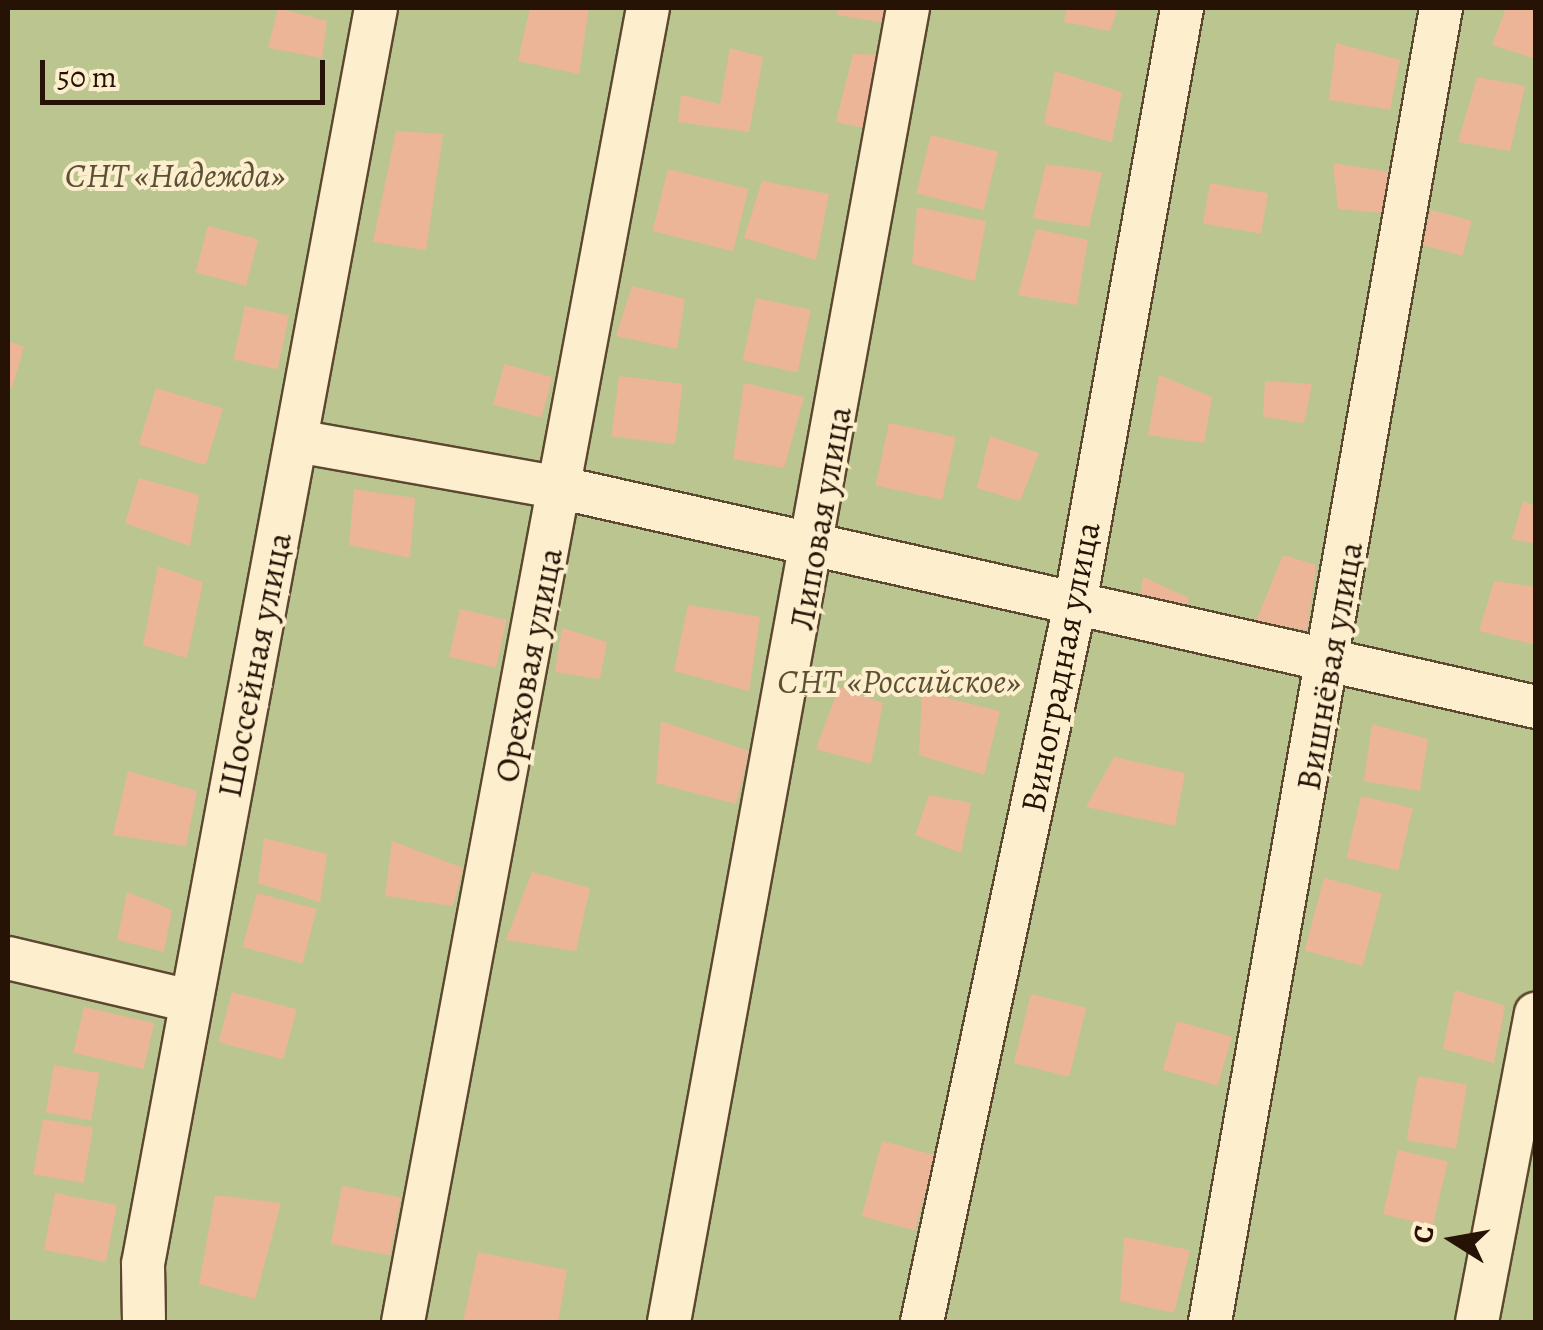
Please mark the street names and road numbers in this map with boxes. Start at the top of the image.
street label: Липовая улица [780,403,860,633]
street label: Виноградная улица [1011,518,1109,816]
street label: Шоссейная улица [208,529,300,801]
street label: Вишнёвая улица [1286,538,1372,794]
street label: Ореховая улица [485,544,571,786]

